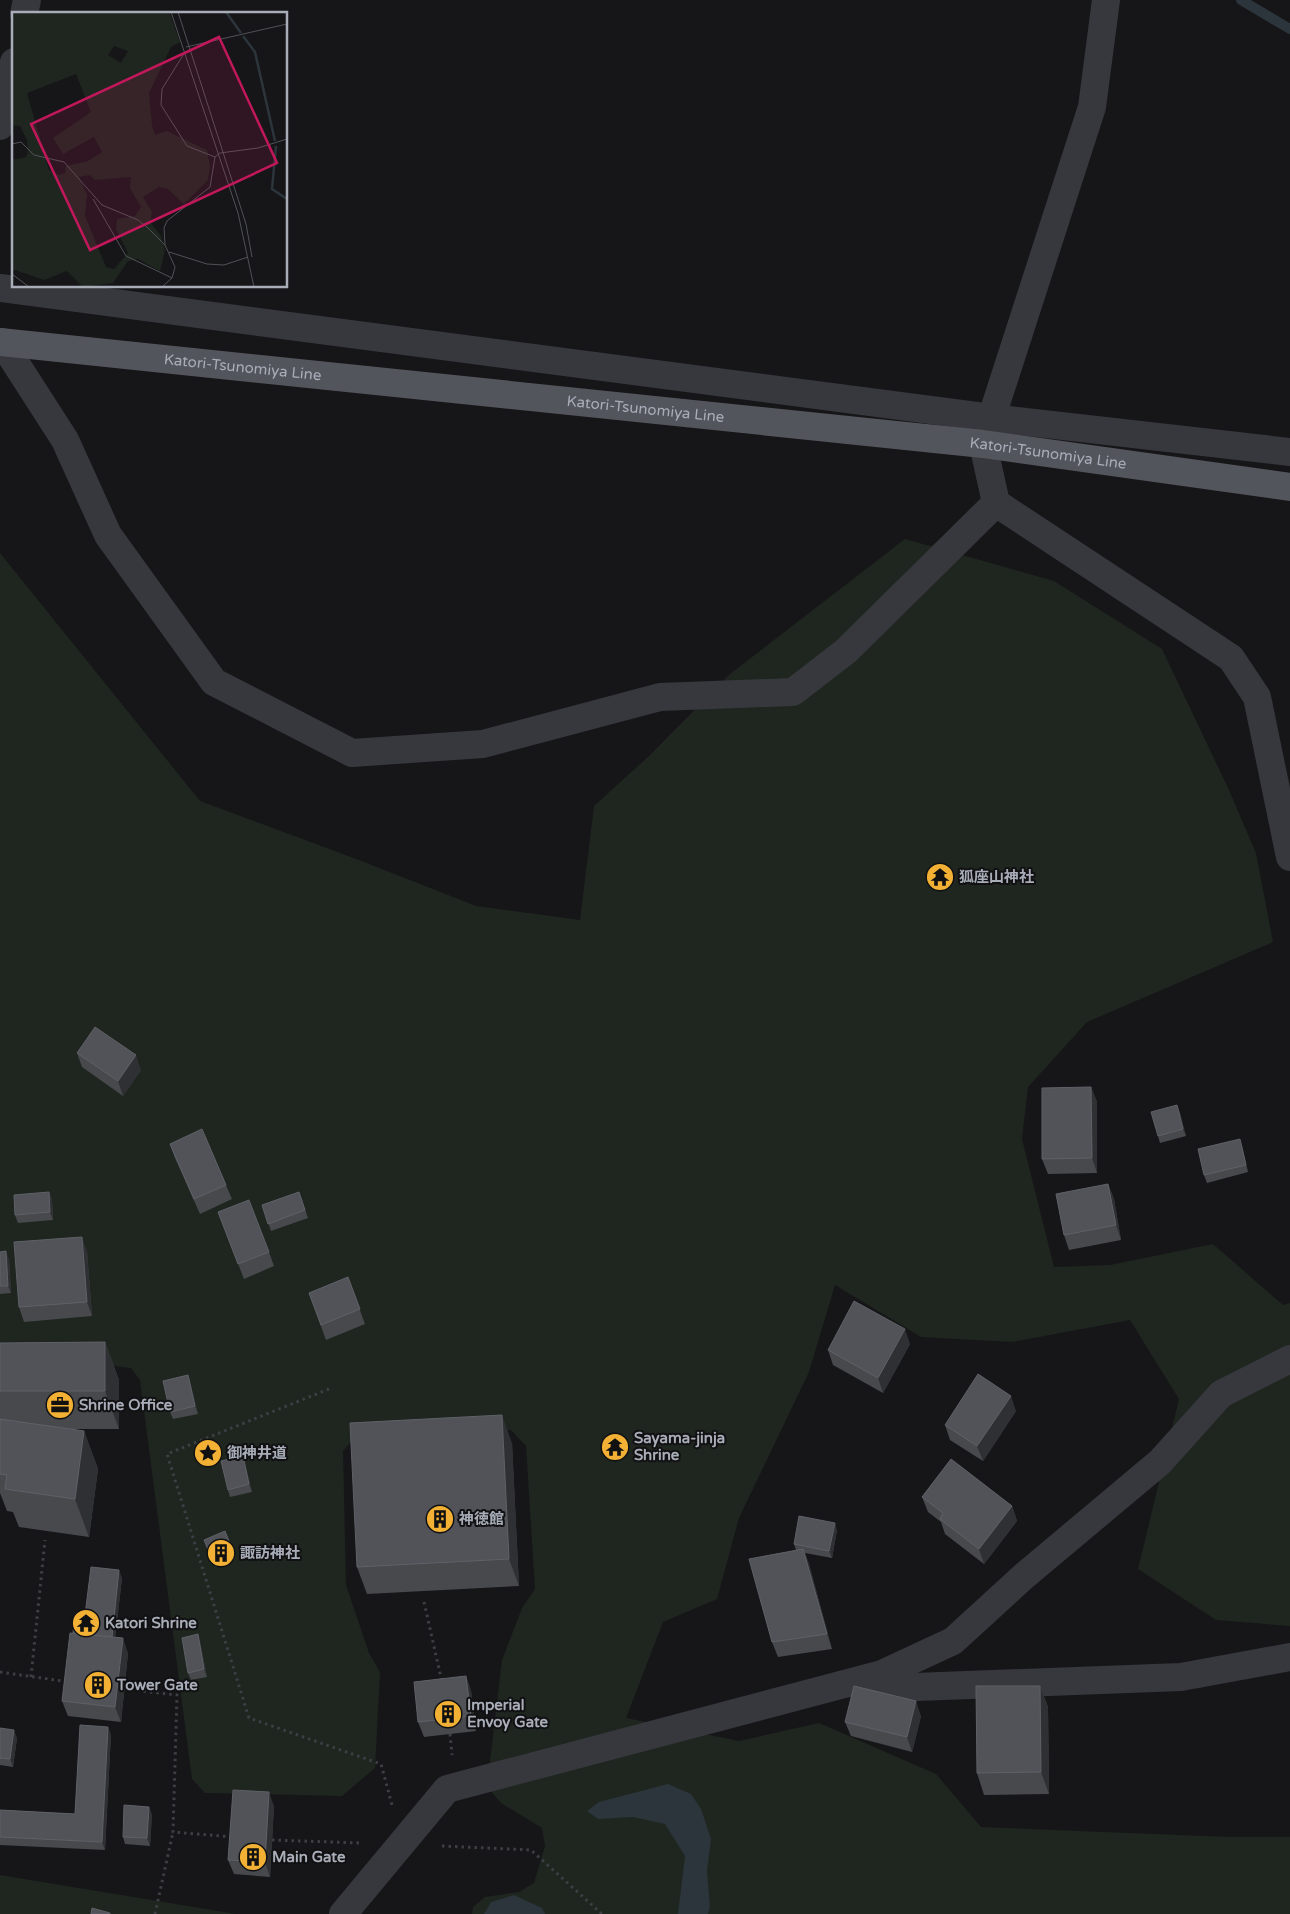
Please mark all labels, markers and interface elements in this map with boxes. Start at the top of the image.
inset map [12,12,288,288]
street label: Katori-Tsunomiya Line [163,350,322,384]
street label: Katori-Tsunomiya Line [566,392,725,426]
street label: Katori-Tsunomiya Line [969,434,1128,473]
temple icon: 狐座山神社 [925,862,955,892]
place label: 狐座山神社 [959,868,1034,886]
office icon: Shrine Office [45,1390,75,1420]
place label: Shrine Office [79,1396,173,1414]
place label: Sayama-jinja Shrine [634,1429,725,1464]
temple icon: Sayama-jinja Shrine [600,1432,630,1462]
place icon: 御神井道 [193,1438,223,1468]
place label: 御神井道 [227,1444,287,1462]
building icon: 神徳館 [425,1504,455,1534]
place label: 神徳館 [458,1510,504,1528]
building icon: 諏訪神社 [206,1538,236,1568]
place label: 諏訪神社 [240,1544,300,1562]
temple icon: Katori Shrine [71,1608,101,1638]
place label: Katori Shrine [105,1614,197,1632]
building icon: Tower Gate [83,1670,113,1700]
place label: Tower Gate [116,1676,198,1694]
place label: Imperial Envoy Gate [467,1696,549,1732]
building icon: Imperial Envoy Gate [433,1699,463,1729]
building icon: Main Gate [238,1842,268,1872]
place label: Main Gate [272,1848,346,1866]

